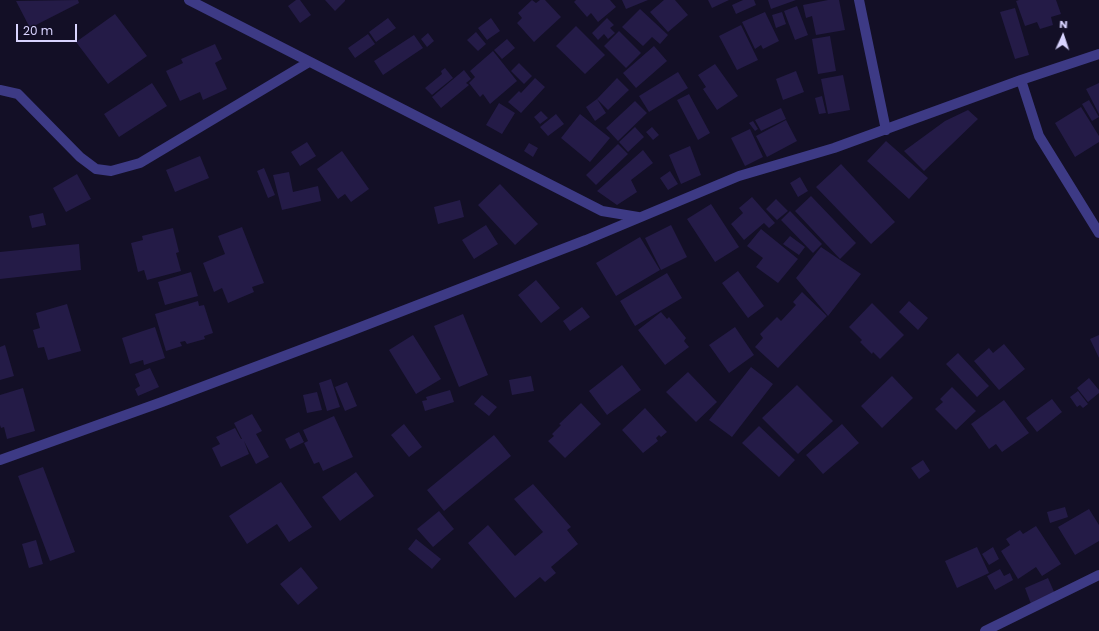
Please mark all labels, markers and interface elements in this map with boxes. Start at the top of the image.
scale bar [18,16,79,42]
north arrow [1043,16,1083,56]
text: N [1059,16,1068,32]
text: 20 m [23,22,53,39]

